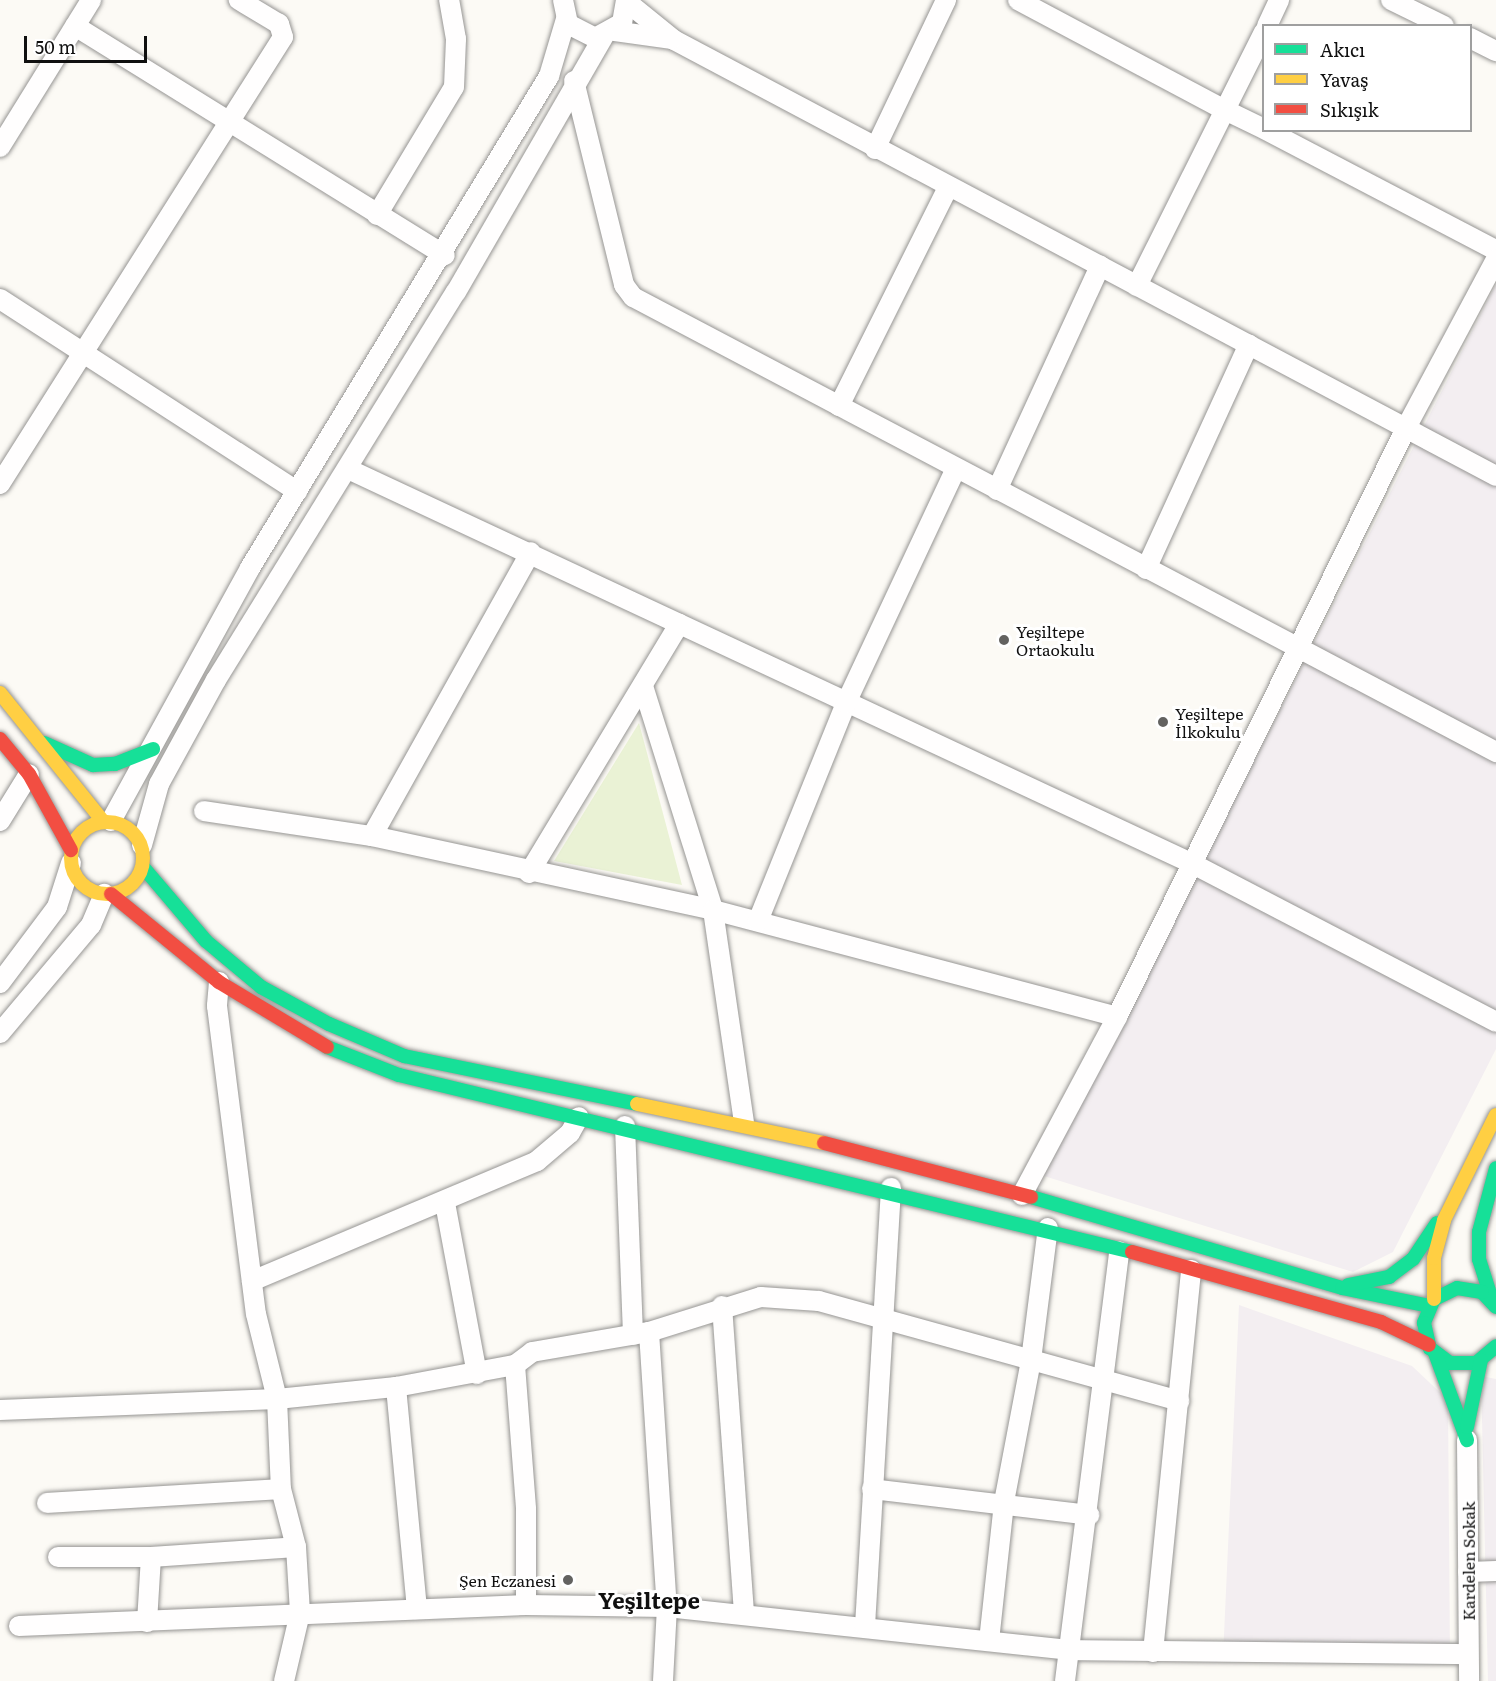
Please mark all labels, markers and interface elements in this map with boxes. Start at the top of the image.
scale bar [27,24,150,62]
legend [1262,24,1472,132]
text: 50 m [35,33,76,60]
text: Akıcı [1320,36,1365,63]
text: Yavaş [1320,66,1368,93]
text: Sıkışık [1320,96,1379,123]
place label: Yeşiltepe Ortaokulu [1016,621,1095,659]
marker: Yeşiltepe Ortaokulu [997,633,1011,647]
place label: Yeşiltepe İlkokulu [1175,703,1243,741]
marker: Yeşiltepe İlkokulu [1156,715,1170,729]
street label: Kardelen Sokak [1458,1501,1478,1621]
place label: Şen Eczanesi [459,1570,556,1590]
marker: Şen Eczanesi [561,1573,575,1587]
district label: Yeşiltepe [598,1587,700,1613]

